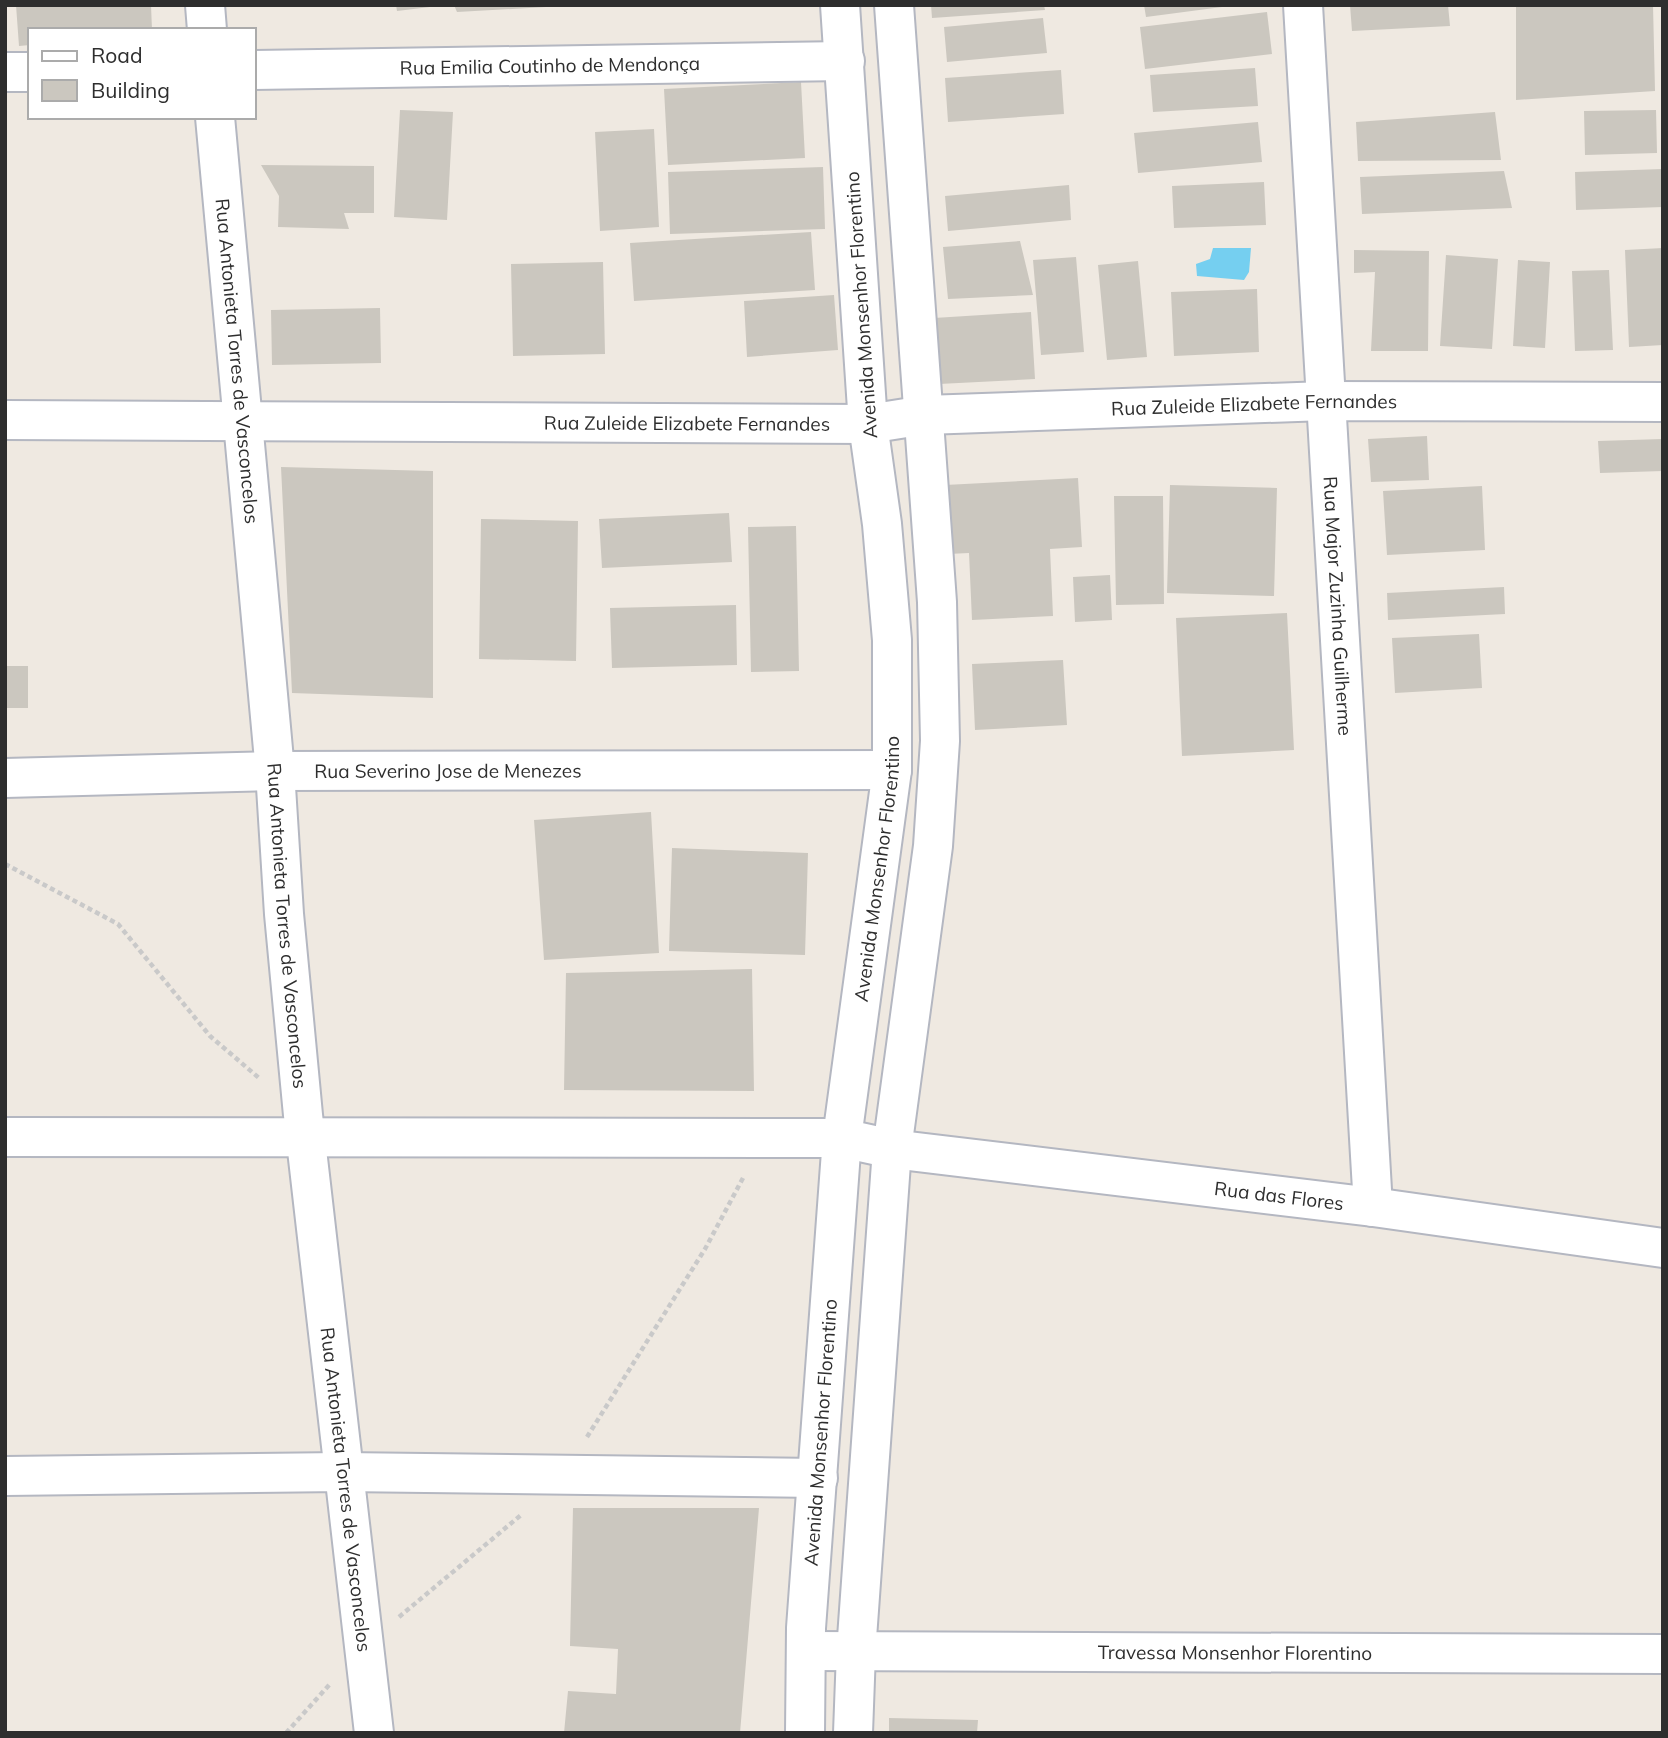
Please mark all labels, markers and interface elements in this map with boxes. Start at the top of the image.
legend [28,28,256,119]
text: Road [91,42,142,68]
street label: Rua Emilia Coutinho de Mendonça [400,51,700,80]
text: Building [91,77,170,103]
street label: Avenida Monsenhor Florentino [840,171,882,439]
street label: Rua Antonieta Torres de Vasconcelos [211,197,264,525]
street label: Rua Zuleide Elizabete Fernandes [1111,389,1397,420]
street label: Rua Zuleide Elizabete Fernandes [544,410,830,436]
street label: Rua Major Zuzinha Guilherme [1318,476,1358,736]
street label: Avenida Monsenhor Florentino [849,736,904,1003]
street label: Rua Severino Jose de Menezes [314,759,582,783]
street label: Rua Antonieta Torres de Vasconcelos [262,762,312,1090]
street label: Rua das Flores [1213,1176,1345,1215]
street label: Avenida Monsenhor Florentino [799,1298,842,1567]
street label: Rua Antonieta Torres de Vasconcelos [315,1326,377,1653]
street label: Travessa Monsenhor Florentino [1098,1640,1372,1665]

